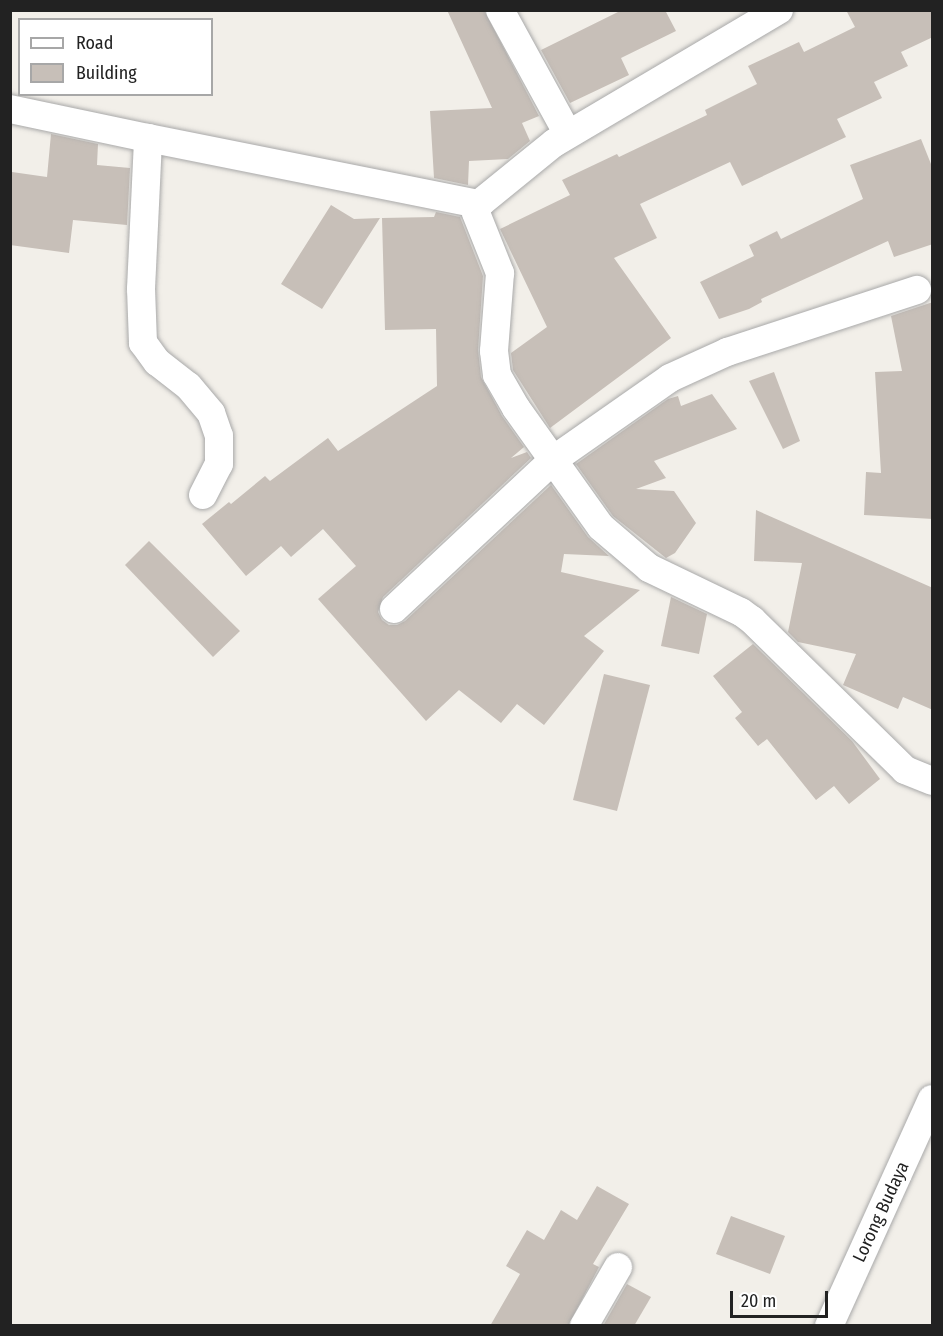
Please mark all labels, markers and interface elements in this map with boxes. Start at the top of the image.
legend [18,18,213,96]
text: Road [76,32,113,54]
text: Building [76,62,137,84]
street label: Lorong Budaya [848,1158,914,1266]
scale bar [733,1279,830,1317]
text: 20 m [741,1290,776,1312]

